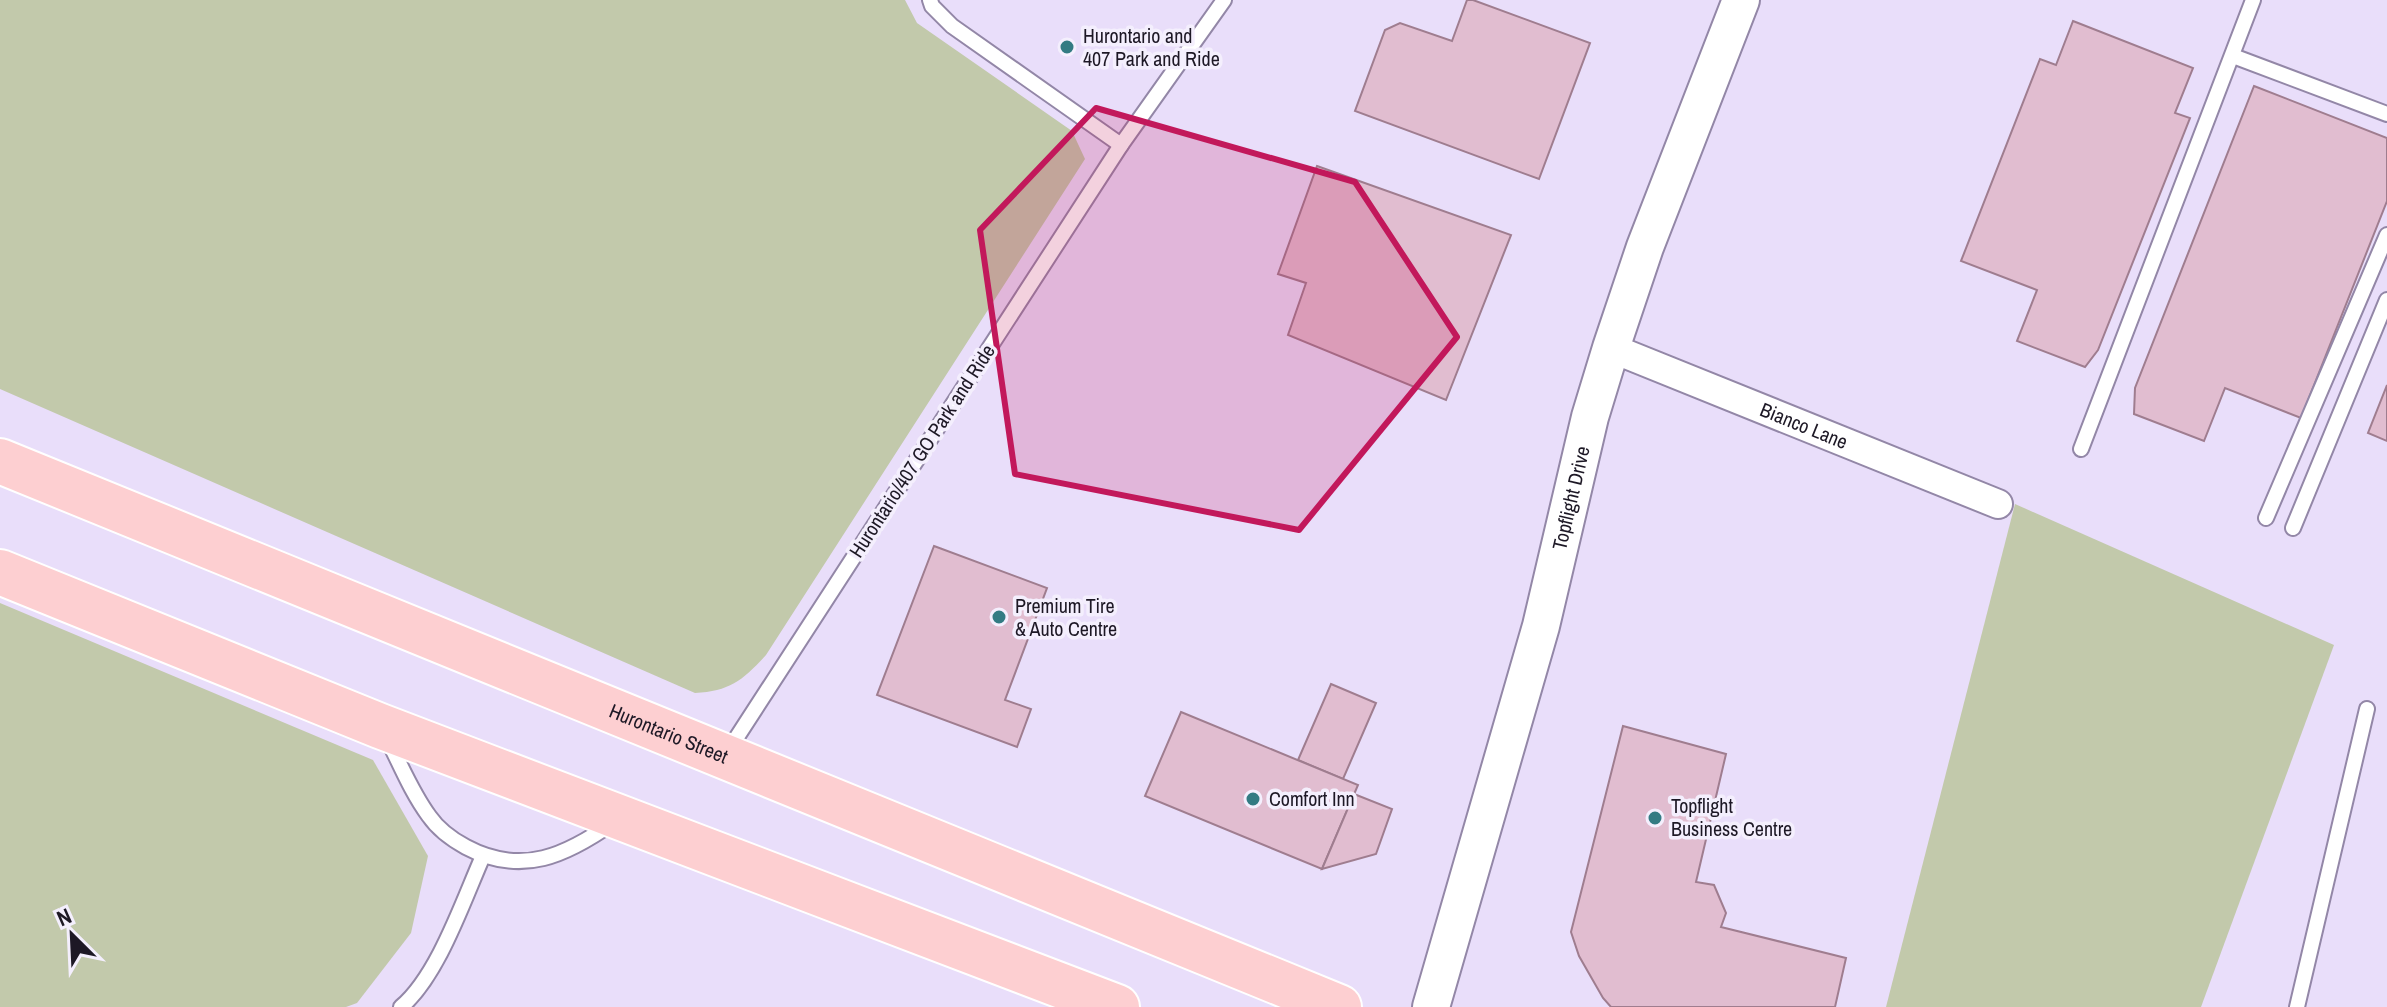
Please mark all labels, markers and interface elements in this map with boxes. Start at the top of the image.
place label: Hurontario and 407 Park and Ride [1083,22,1220,72]
marker: Hurontario and 407 Park and Ride [1058,38,1076,56]
street label: Hurontario/407 GO Park and Ride [842,339,1001,562]
street label: Bianco Lane [1756,396,1852,455]
street label: Topflight Drive [1545,443,1596,553]
place label: Premium Tire & Auto Centre [1015,592,1117,642]
marker: Premium Tire & Auto Centre [990,608,1008,626]
street label: Hurontario Street [605,697,733,770]
place label: Comfort Inn [1269,785,1355,812]
marker: Comfort Inn [1244,790,1262,808]
place label: Topflight Business Centre [1671,792,1792,842]
marker: Topflight Business Centre [1646,809,1664,827]
north arrow [32,895,112,975]
text: N [52,900,76,933]

